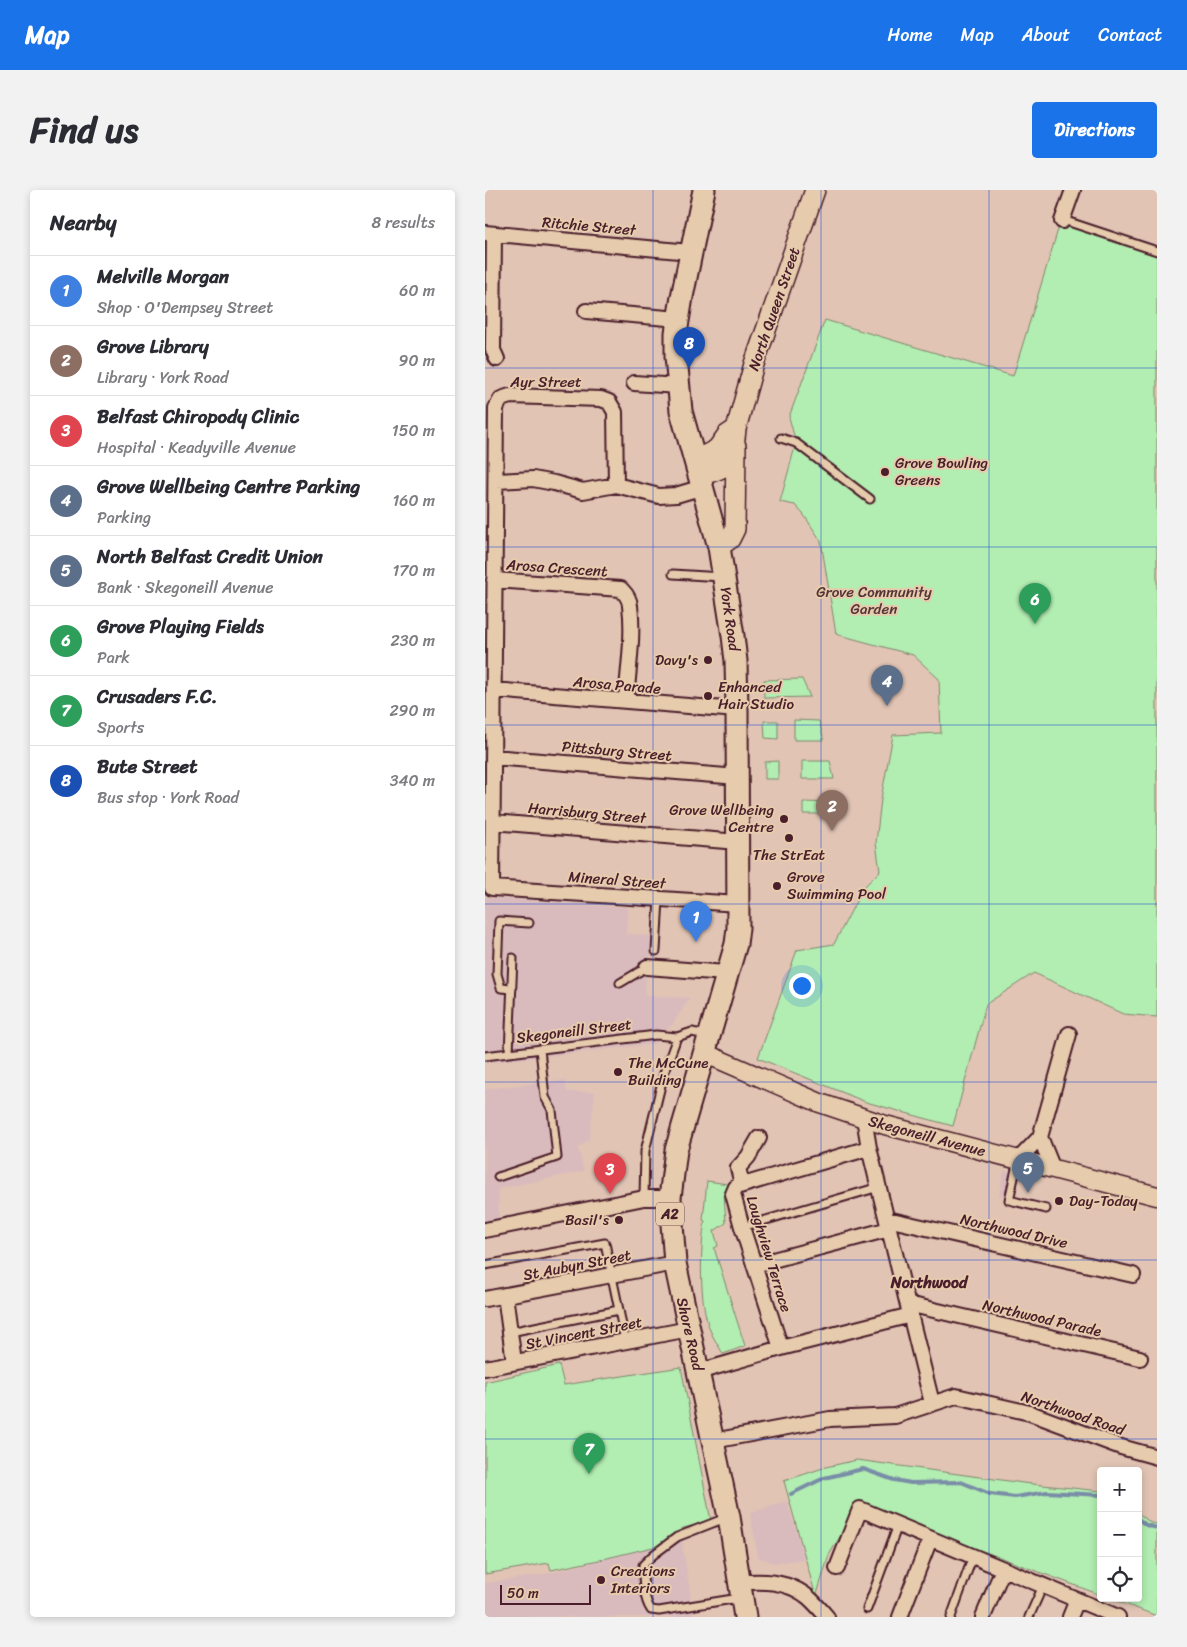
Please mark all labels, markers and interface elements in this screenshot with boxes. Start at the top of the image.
text: Map [25,14,69,56]
text: Home [888,19,933,51]
text: Map [961,19,994,51]
text: About [1022,19,1070,51]
text: Contact [1098,19,1162,51]
text: Find us [30,99,138,161]
button: Directions [1032,102,1157,158]
text: Nearby [50,204,116,242]
text: 8 results [372,208,435,237]
street label: Ritchie Street [541,209,638,243]
street label: North Queen Street [741,243,807,374]
text: Melville Morgan [97,260,229,293]
text: 1 [63,276,69,305]
text: 60 m [399,276,435,305]
text: Shop · O'Dempsey Street [97,293,273,322]
pin: 8 [673,327,705,368]
text: Grove Library [97,330,209,363]
text: 2 [61,346,71,375]
text: 90 m [399,346,435,375]
text: Library · York Road [97,363,228,392]
street label: Ayr Street [509,369,582,395]
text: Belfast Chiropody Clinic [97,400,299,433]
text: 3 [62,416,70,445]
text: 150 m [392,416,435,445]
text: Hospital · Keadyville Avenue [97,433,296,462]
place label: Grove Bowling Greens [895,450,988,493]
marker: Grove Bowling Greens [879,466,891,478]
text: Grove Wellbeing Centre Parking [97,470,360,503]
text: 4 [61,486,71,515]
text: 160 m [392,486,435,515]
text: Parking [97,503,151,532]
text: North Belfast Credit Union [97,540,323,573]
street label: Arosa Crescent [504,551,609,585]
text: 5 [61,556,71,585]
text: 170 m [392,556,435,585]
text: Bank · Skegoneill Avenue [97,573,274,602]
park label: Grove Community Garden [816,579,932,622]
pin: 6 [1019,583,1051,624]
street label: York Road [713,585,748,654]
text: Grove Playing Fields [97,610,264,643]
text: 6 [61,626,71,655]
text: 230 m [390,626,435,655]
text: Park [97,643,130,672]
place label: Davy's [655,647,699,673]
marker: Davy's [702,654,714,666]
pin: 4 [871,665,903,706]
street label: Arosa Parade [571,668,662,702]
place label: Enhanced Hair Studio [718,674,794,717]
text: Crusaders F.C. [97,680,218,713]
marker: Enhanced Hair Studio [702,690,714,702]
text: 7 [61,696,71,725]
text: 290 m [389,696,435,725]
text: Sports [97,713,144,742]
street label: Pittsburg Street [561,733,674,769]
text: Bute Street [97,750,197,783]
text: 8 [61,766,71,795]
text: 340 m [390,766,435,795]
text: Bus stop · York Road [97,783,239,812]
pin: 2 [816,790,848,831]
street label: Harrisburg Street [527,795,648,831]
place label: Grove Wellbeing Centre [669,797,774,840]
marker: Grove Wellbeing Centre [778,813,790,825]
marker: The StrEat [783,832,795,844]
place label: The StrEat [753,842,826,868]
street label: Mineral Street [567,864,668,896]
place label: Grove Swimming Pool [787,864,887,907]
marker: Grove Swimming Pool [771,880,783,892]
pin: 1 [680,901,712,942]
your location [789,973,815,999]
street label: Skegoneill Street [515,1011,634,1051]
place label: The McCune Building [628,1050,709,1093]
marker: The McCune Building [612,1066,624,1078]
street label: Skegoneill Avenue [865,1108,989,1164]
pin: 5 [1012,1152,1044,1193]
pin: 3 [594,1153,626,1194]
place label: Day-Today [1069,1188,1138,1214]
street label: Loughview Terrace [739,1192,799,1316]
marker: Day-Today [1053,1195,1065,1207]
road number: A2 [656,1202,684,1226]
street label: Northwood Drive [958,1206,1071,1256]
place label: Basil's [565,1207,610,1233]
marker: Basil's [613,1214,625,1226]
street label: St Aubyn Street [521,1242,634,1288]
district label: Northwood [890,1268,969,1297]
street label: Northwood Parade [980,1292,1104,1344]
street label: Shore Road [669,1295,711,1374]
street label: St Vincent Street [523,1309,645,1357]
street label: Northwood Road [1018,1383,1129,1443]
pin: 7 [573,1433,605,1474]
map controls [1097,1467,1142,1602]
button: + [1097,1467,1142,1512]
button: − [1097,1512,1142,1557]
button: locate [1097,1557,1142,1602]
place label: Creations Interiors [610,1558,675,1601]
marker: Creations Interiors [595,1574,607,1586]
text: 50 m [507,1581,539,1606]
scale bar [500,1582,591,1605]

